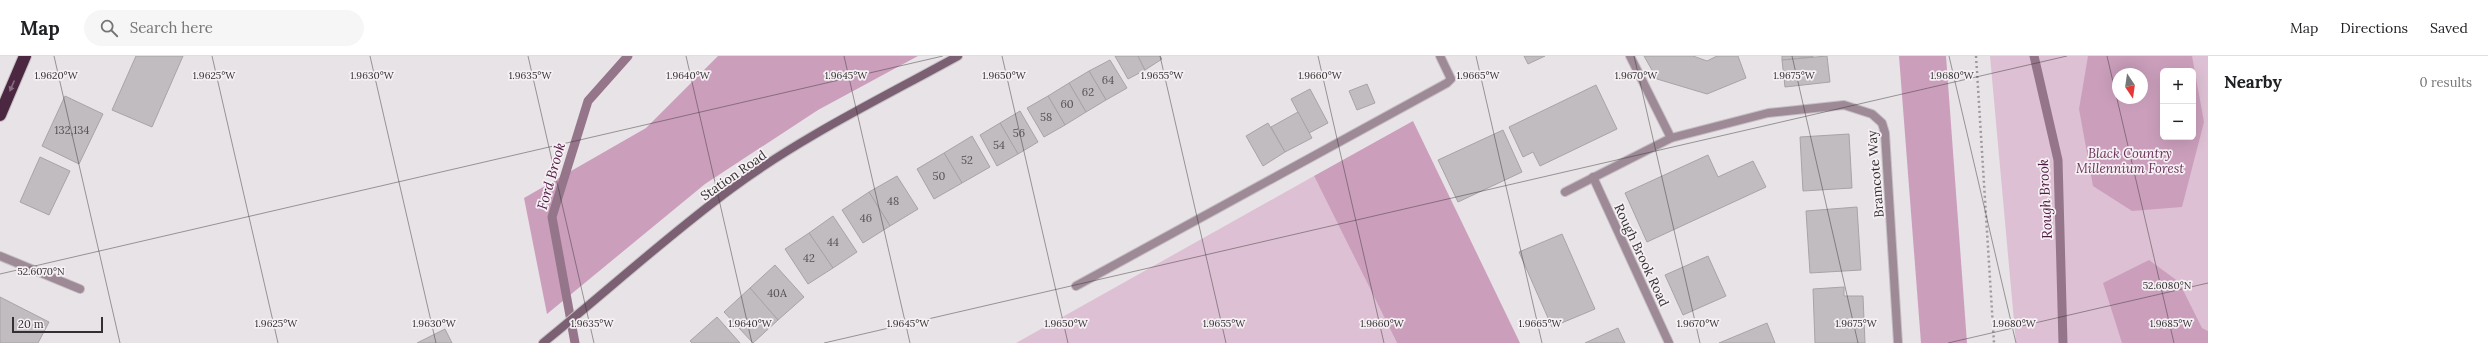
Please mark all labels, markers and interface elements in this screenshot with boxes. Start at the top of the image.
search box [84,10,364,46]
text: Map [20,16,60,40]
icon: search [98,17,120,39]
text: Search here [130,18,213,37]
text: Map [2290,19,2318,37]
text: Directions [2340,19,2408,37]
text: Saved [2430,19,2468,37]
north arrow [2112,68,2148,104]
map controls [2160,68,2196,140]
button: + [2160,68,2196,104]
text: 1.9620°W [34,69,79,82]
text: 1.9625°W [193,69,236,82]
text: 1.9630°W [350,69,395,82]
text: 1.9635°W [509,69,552,82]
text: 1.9640°W [666,69,711,82]
text: 1.9645°W [825,69,868,82]
text: 1.9650°W [982,69,1027,82]
text: 1.9655°W [1141,69,1184,82]
text: 1.9660°W [1298,69,1343,82]
text: 1.9665°W [1457,69,1500,82]
text: 1.9670°W [1615,69,1658,82]
text: 1.9675°W [1773,69,1816,82]
text: 1.9680°W [1930,69,1975,82]
text: Nearby [2224,71,2282,93]
house number: 64 [1102,73,1114,87]
text: 0 results [2420,74,2472,91]
one-way arrow [9,80,15,92]
house number: 62 [1082,85,1094,99]
house number: 60 [1060,97,1074,111]
button: − [2160,104,2196,140]
house number: 58 [1040,110,1052,124]
house number: 132,134 [55,123,89,137]
house number: 56 [1013,126,1025,140]
street label: Bramcote Way [1863,129,1888,218]
house number: 54 [993,138,1005,152]
water label: Ford Brook [533,140,569,212]
park label: Black Country Millennium Forest [2076,145,2184,177]
street label: Station Road [697,146,770,204]
house number: 52 [961,153,973,167]
water label: Rough Brook [2034,159,2056,239]
house number: 50 [933,169,946,183]
house number: 48 [887,194,899,208]
street label: Rough Brook Road [1610,201,1673,310]
house number: 46 [860,211,872,225]
house number: 44 [827,235,839,249]
house number: 42 [803,251,815,265]
text: 52.6070°N [17,265,65,278]
text: 52.6080°N [2143,279,2192,292]
house number: 40A [767,286,788,300]
scale bar [12,315,103,334]
text: 20 m [18,317,43,331]
text: 1.9625°W [255,317,298,330]
text: 1.9630°W [412,317,457,330]
text: 1.9635°W [571,317,614,330]
text: 1.9640°W [728,317,773,330]
text: 1.9645°W [887,317,930,330]
text: 1.9650°W [1044,317,1089,330]
text: 1.9655°W [1203,317,1246,330]
text: 1.9660°W [1360,317,1405,330]
text: 1.9665°W [1519,317,1562,330]
text: 1.9670°W [1677,317,1720,330]
text: 1.9675°W [1835,317,1878,330]
text: 1.9680°W [1992,317,2037,330]
text: 1.9685°W [2150,317,2193,330]

